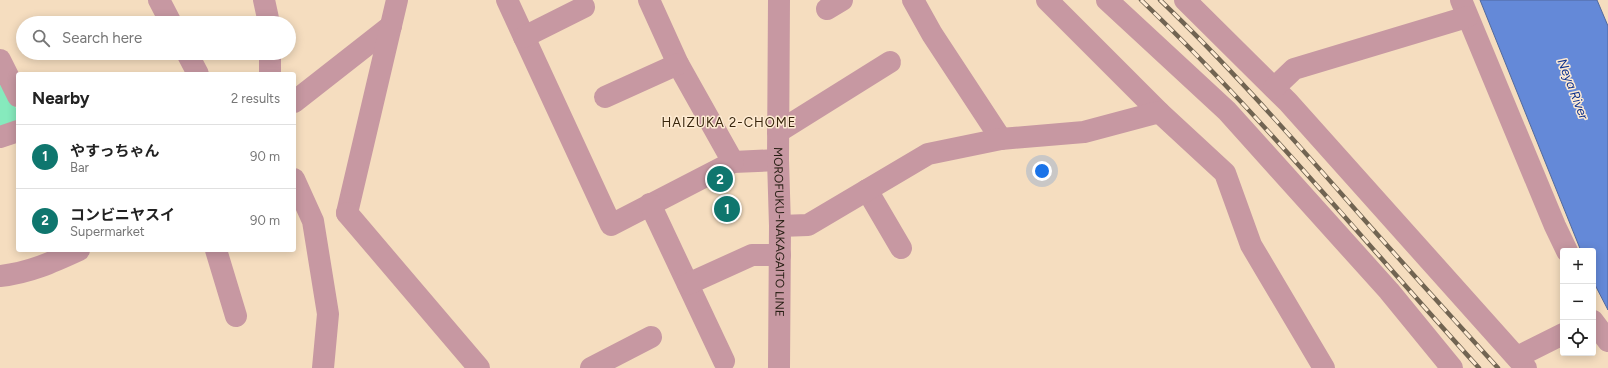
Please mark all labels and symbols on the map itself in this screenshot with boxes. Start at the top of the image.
water label: Neya River [1555,56,1592,122]
district label: HAIZUKA 2-CHOME [661,115,797,130]
street label: MOROFUKU-NAKAGAITO LINE [771,147,787,317]
your location [1032,161,1052,181]
pin: 2 [707,164,733,194]
pin: 1 [714,194,740,224]

